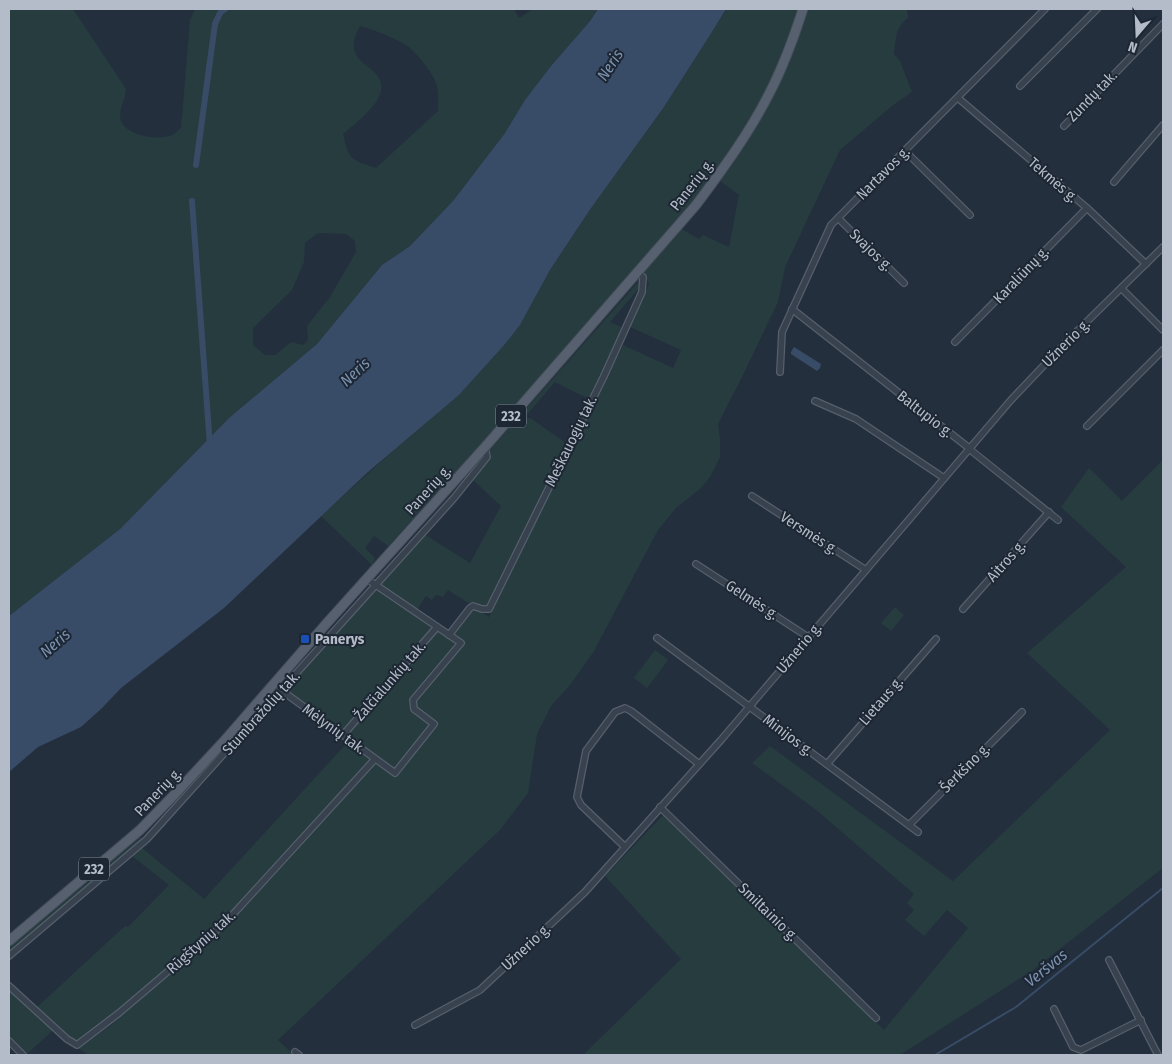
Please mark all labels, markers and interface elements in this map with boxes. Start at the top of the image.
north arrow [1112,10,1162,60]
text: N [1126,37,1140,56]
water label: Neris [593,46,627,84]
street label: Zundų tak. [1063,67,1121,125]
street label: Nartavos g. [852,142,914,204]
street label: Tekmės g. [1025,154,1081,206]
street label: Panerių g. [666,156,718,214]
street label: Svajos g. [846,225,896,275]
street label: Karaliūnų g. [989,243,1053,307]
street label: Užnerio g. [1038,315,1094,371]
water label: Neris [336,353,374,390]
street label: Baltupio g. [894,387,956,441]
street label: Meškauogių tak. [541,393,601,489]
road number: 232 [496,404,526,428]
street label: Panerių g. [401,462,455,518]
street label: Versmės g. [777,508,841,558]
street label: Aitros g. [983,537,1029,585]
street label: Gelmės g. [722,576,782,624]
street label: Užnerio g. [773,619,825,677]
water label: Neris [36,625,74,661]
place label: Panerys [315,630,365,648]
marker: Panerys [299,633,311,645]
street label: Žalčialunkių tak. [351,638,429,724]
street label: Stumbražolių tak. [219,667,303,759]
street label: Lietaus g. [855,673,907,729]
street label: Mėlynių tak. [299,700,369,758]
street label: Minijos g. [759,710,817,760]
street label: Šerkšno g. [936,739,994,797]
street label: Panerių g. [131,764,185,820]
road number: 232 [79,858,109,881]
street label: Smiltainio g. [734,879,802,945]
street label: Rūgštynių tak. [163,906,239,978]
street label: Užnerio g. [498,920,554,974]
water label: Veršvas [1021,945,1071,991]

